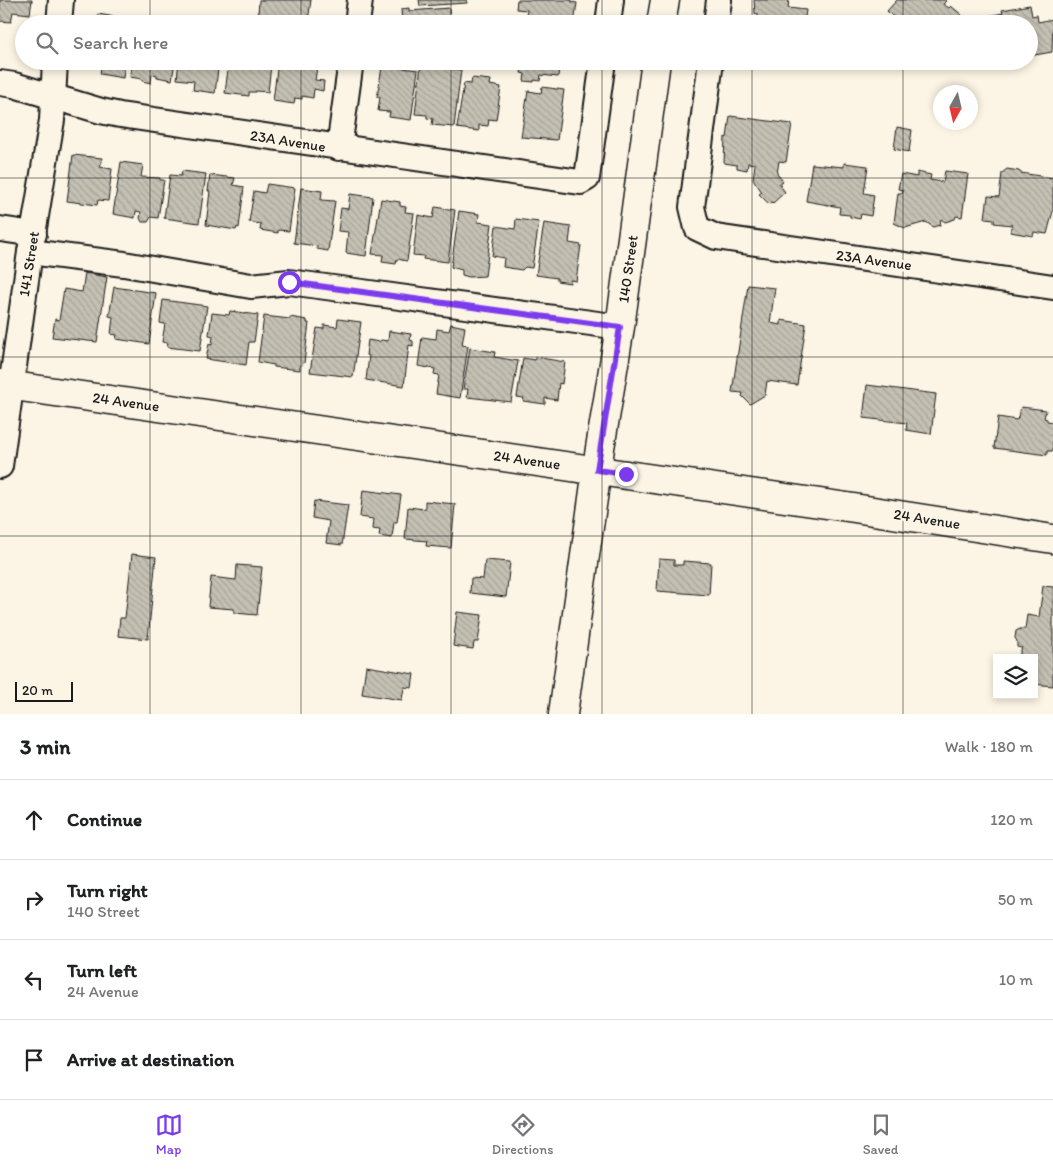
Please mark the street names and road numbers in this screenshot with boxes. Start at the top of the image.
street label: 23A Avenue [249,126,327,156]
street label: 141 Street [15,230,43,298]
street label: 140 Street [614,234,642,304]
street label: 23A Avenue [835,246,913,274]
street label: 24 Avenue [91,388,161,416]
street label: 24 Avenue [492,446,562,474]
street label: 24 Avenue [892,505,962,533]

